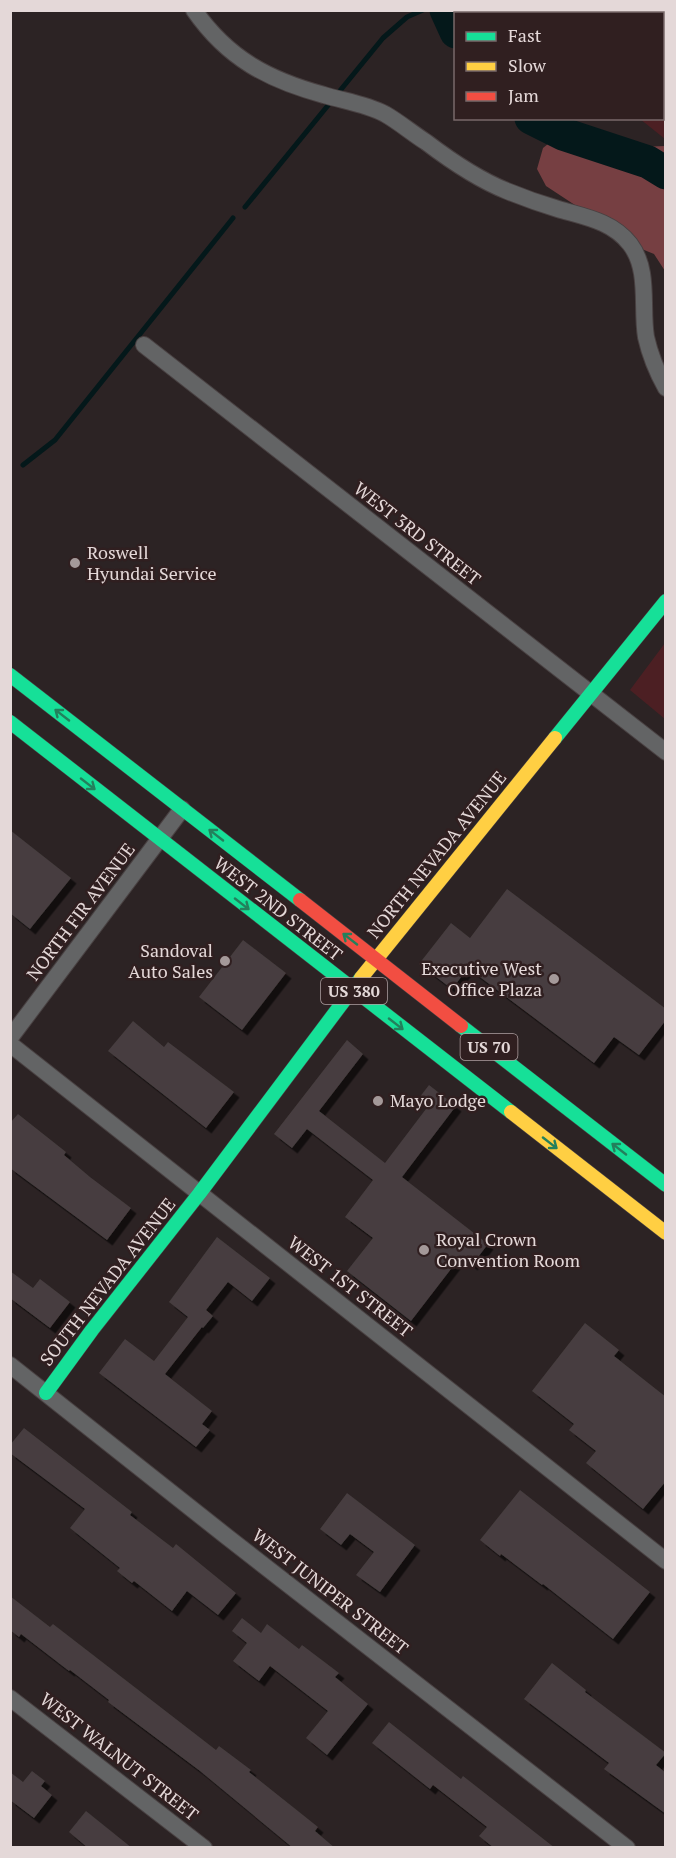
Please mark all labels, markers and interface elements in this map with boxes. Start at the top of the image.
legend [454,12,664,120]
text: Fast [508,23,542,47]
text: Slow [508,53,547,77]
text: Jam [508,83,539,107]
street label: WEST 3RD STREET [349,476,486,590]
place label: Roswell Hyundai Service [87,540,217,585]
marker: Roswell Hyundai Service [68,556,82,570]
one-way arrow [55,709,71,722]
street label: NORTH NEVADA AVENUE [361,766,511,943]
one-way arrow [80,777,96,790]
one-way arrow [208,829,224,842]
street label: NORTH FIR AVENUE [21,838,140,985]
street label: WEST 2ND STREET [209,851,348,966]
one-way arrow [234,897,250,910]
one-way arrow [342,932,358,945]
place label: Sandoval Auto Sales [128,938,213,983]
marker: Sandoval Auto Sales [218,954,232,968]
place label: Executive West Office Plaza [421,956,542,1001]
marker: Executive West Office Plaza [547,972,561,986]
road number: US 380 [321,978,387,1004]
one-way arrow [388,1017,404,1030]
road number: US 70 [460,1034,518,1060]
place label: Mayo Lodge [390,1088,486,1112]
marker: Mayo Lodge [371,1094,385,1108]
one-way arrow [542,1137,558,1150]
one-way arrow [612,1143,628,1156]
street label: SOUTH NEVADA AVENUE [34,1193,180,1370]
place label: Royal Crown Convention Room [436,1227,581,1272]
street label: WEST 1ST STREET [284,1230,418,1342]
marker: Royal Crown Convention Room [417,1243,431,1257]
street label: WEST JUNIPER STREET [248,1523,413,1660]
street label: WEST WALNUT STREET [35,1687,204,1826]

